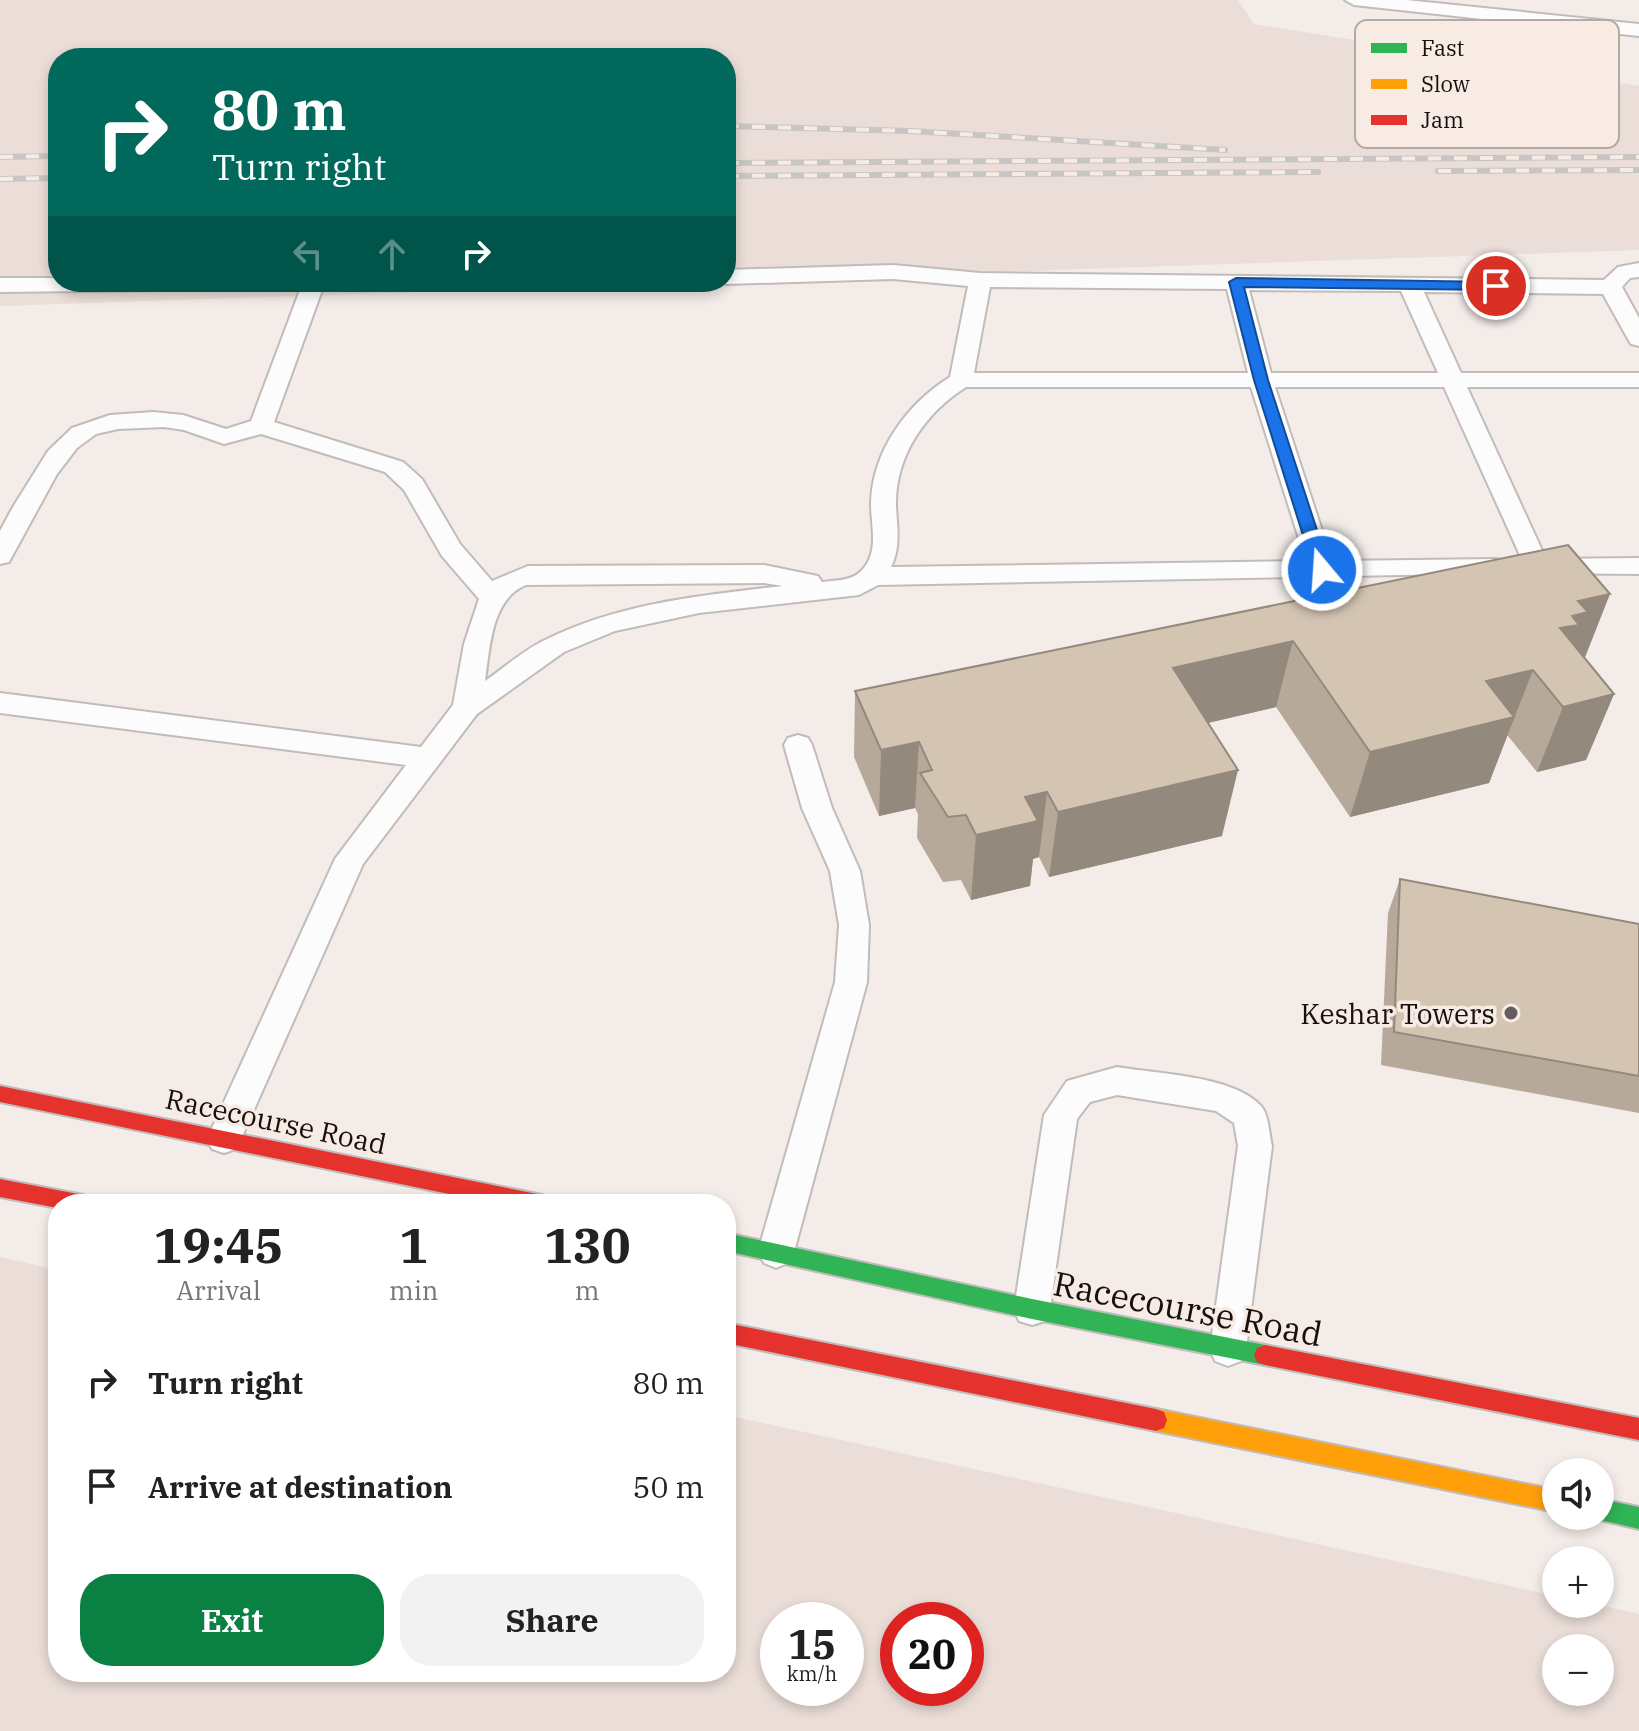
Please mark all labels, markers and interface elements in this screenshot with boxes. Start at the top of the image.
legend [1355,20,1619,148]
text: Fast [1421,33,1464,62]
text: Slow [1421,69,1470,98]
text: 80 m [212,73,347,145]
icon: right [80,80,184,184]
text: Jam [1421,105,1464,134]
text: Turn right [212,143,386,190]
icon: left [286,232,330,276]
icon: ahead [370,232,414,276]
icon: right [454,232,498,276]
pin [1462,252,1530,320]
icon: arrive [1474,264,1518,308]
position arrow [1280,528,1364,612]
place label: Keshar Towers [1300,995,1495,1032]
marker: Keshar Towers [1502,1004,1520,1022]
street label: Racecourse Road [162,1080,390,1162]
text: 19:45 [154,1214,283,1276]
text: 1 [399,1214,428,1276]
text: 130 [544,1214,630,1276]
street label: Racecourse Road [1050,1260,1326,1356]
text: Arrival [176,1273,261,1307]
text: min [389,1273,438,1307]
text: m [575,1273,600,1307]
icon: right [80,1360,124,1404]
text: Turn right [148,1363,303,1402]
text: 80 m [632,1363,704,1402]
map controls [1542,1458,1614,1706]
button: sound [1542,1458,1614,1530]
icon: arrive [80,1464,124,1508]
text: Arrive at destination [148,1467,453,1506]
text: 50 m [632,1467,704,1506]
button: + [1542,1546,1614,1618]
button: Exit [80,1574,384,1666]
button: Share [400,1574,704,1666]
speed limit sign: 20 [880,1602,984,1706]
text: 15 [788,1618,836,1670]
button: − [1542,1634,1614,1706]
text: km/h [787,1660,837,1687]

